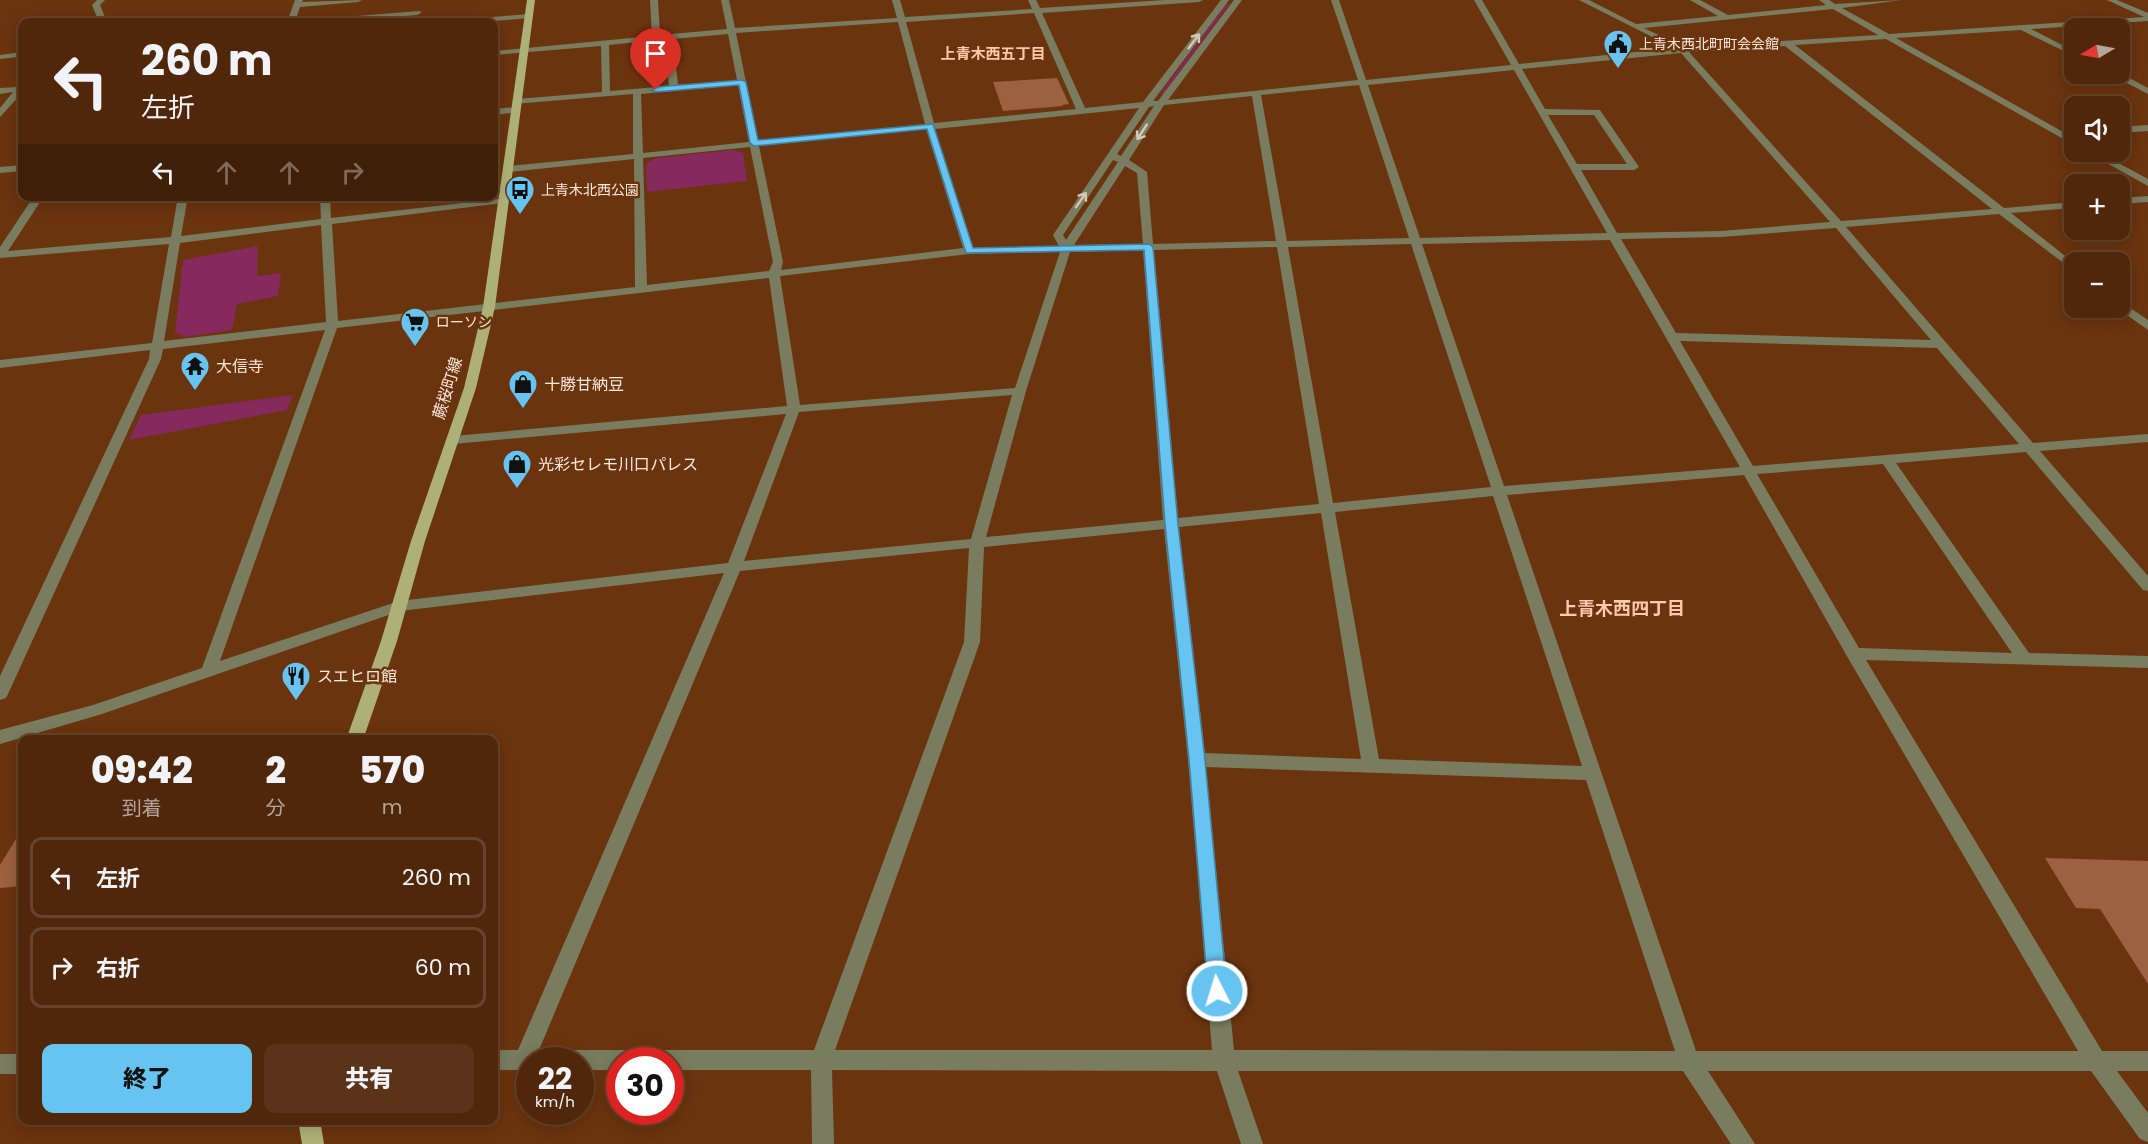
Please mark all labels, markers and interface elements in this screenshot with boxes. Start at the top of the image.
north arrow [2064,18,2130,84]
map controls [2064,18,2130,318]
pin [630,28,681,90]
public building icon: 上青木西北町町会会館 [1602,28,1634,70]
text: 260 m [141,31,273,90]
one-way arrow [1187,33,1200,49]
place label: 上青木西北町町会会館 [1639,34,1779,54]
icon: arrive [639,37,672,70]
icon: left [42,42,120,120]
district label: 上青木西五丁目 [940,43,1046,64]
text: 左折 [141,89,195,126]
button: sound [2064,96,2130,162]
one-way arrow [1136,123,1148,140]
icon: left [147,156,180,189]
icon: ahead [210,156,243,189]
icon: ahead [273,156,306,189]
icon: right [336,156,369,189]
bus stop icon: 上青木北西公園 [504,174,536,216]
button: + [2064,174,2130,240]
place label: 上青木北西公園 [541,180,639,200]
one-way arrow [1075,192,1087,209]
button: − [2064,252,2130,318]
supermarket icon: ローソン [399,306,431,348]
place label: ローソン [436,312,492,332]
temple icon: 大信寺 [179,350,211,392]
street label: 蕨桜町線 [427,354,468,422]
place label: 大信寺 [216,355,264,378]
shop icon: 十勝甘納豆 [507,368,539,410]
place label: 十勝甘納豆 [544,373,624,396]
shop icon: 光彩セレモ川口パレス [501,448,533,490]
place label: 光彩セレモ川口パレス [538,453,698,476]
district label: 上青木西四丁目 [1559,596,1685,621]
restaurant icon: スエヒロ館 [280,660,312,702]
place label: スエヒロ館 [317,665,397,688]
text: 09:42 [91,745,193,796]
text: 2 [266,745,286,796]
text: 570 [359,745,425,796]
text: m [382,793,402,821]
text: 到着 [122,794,162,822]
text: 分 [266,794,286,822]
icon: left [45,861,78,894]
text: 260 m [402,862,471,893]
text: 左折 [96,863,140,894]
icon: right [45,951,78,984]
text: 60 m [415,952,471,983]
text: 右折 [96,953,140,984]
position arrow [1185,959,1249,1023]
button: 終了 [42,1044,252,1113]
button: 共有 [264,1044,474,1113]
speed limit sign: 30 [606,1047,684,1125]
text: 22 [538,1057,572,1100]
text: km/h [535,1091,575,1112]

